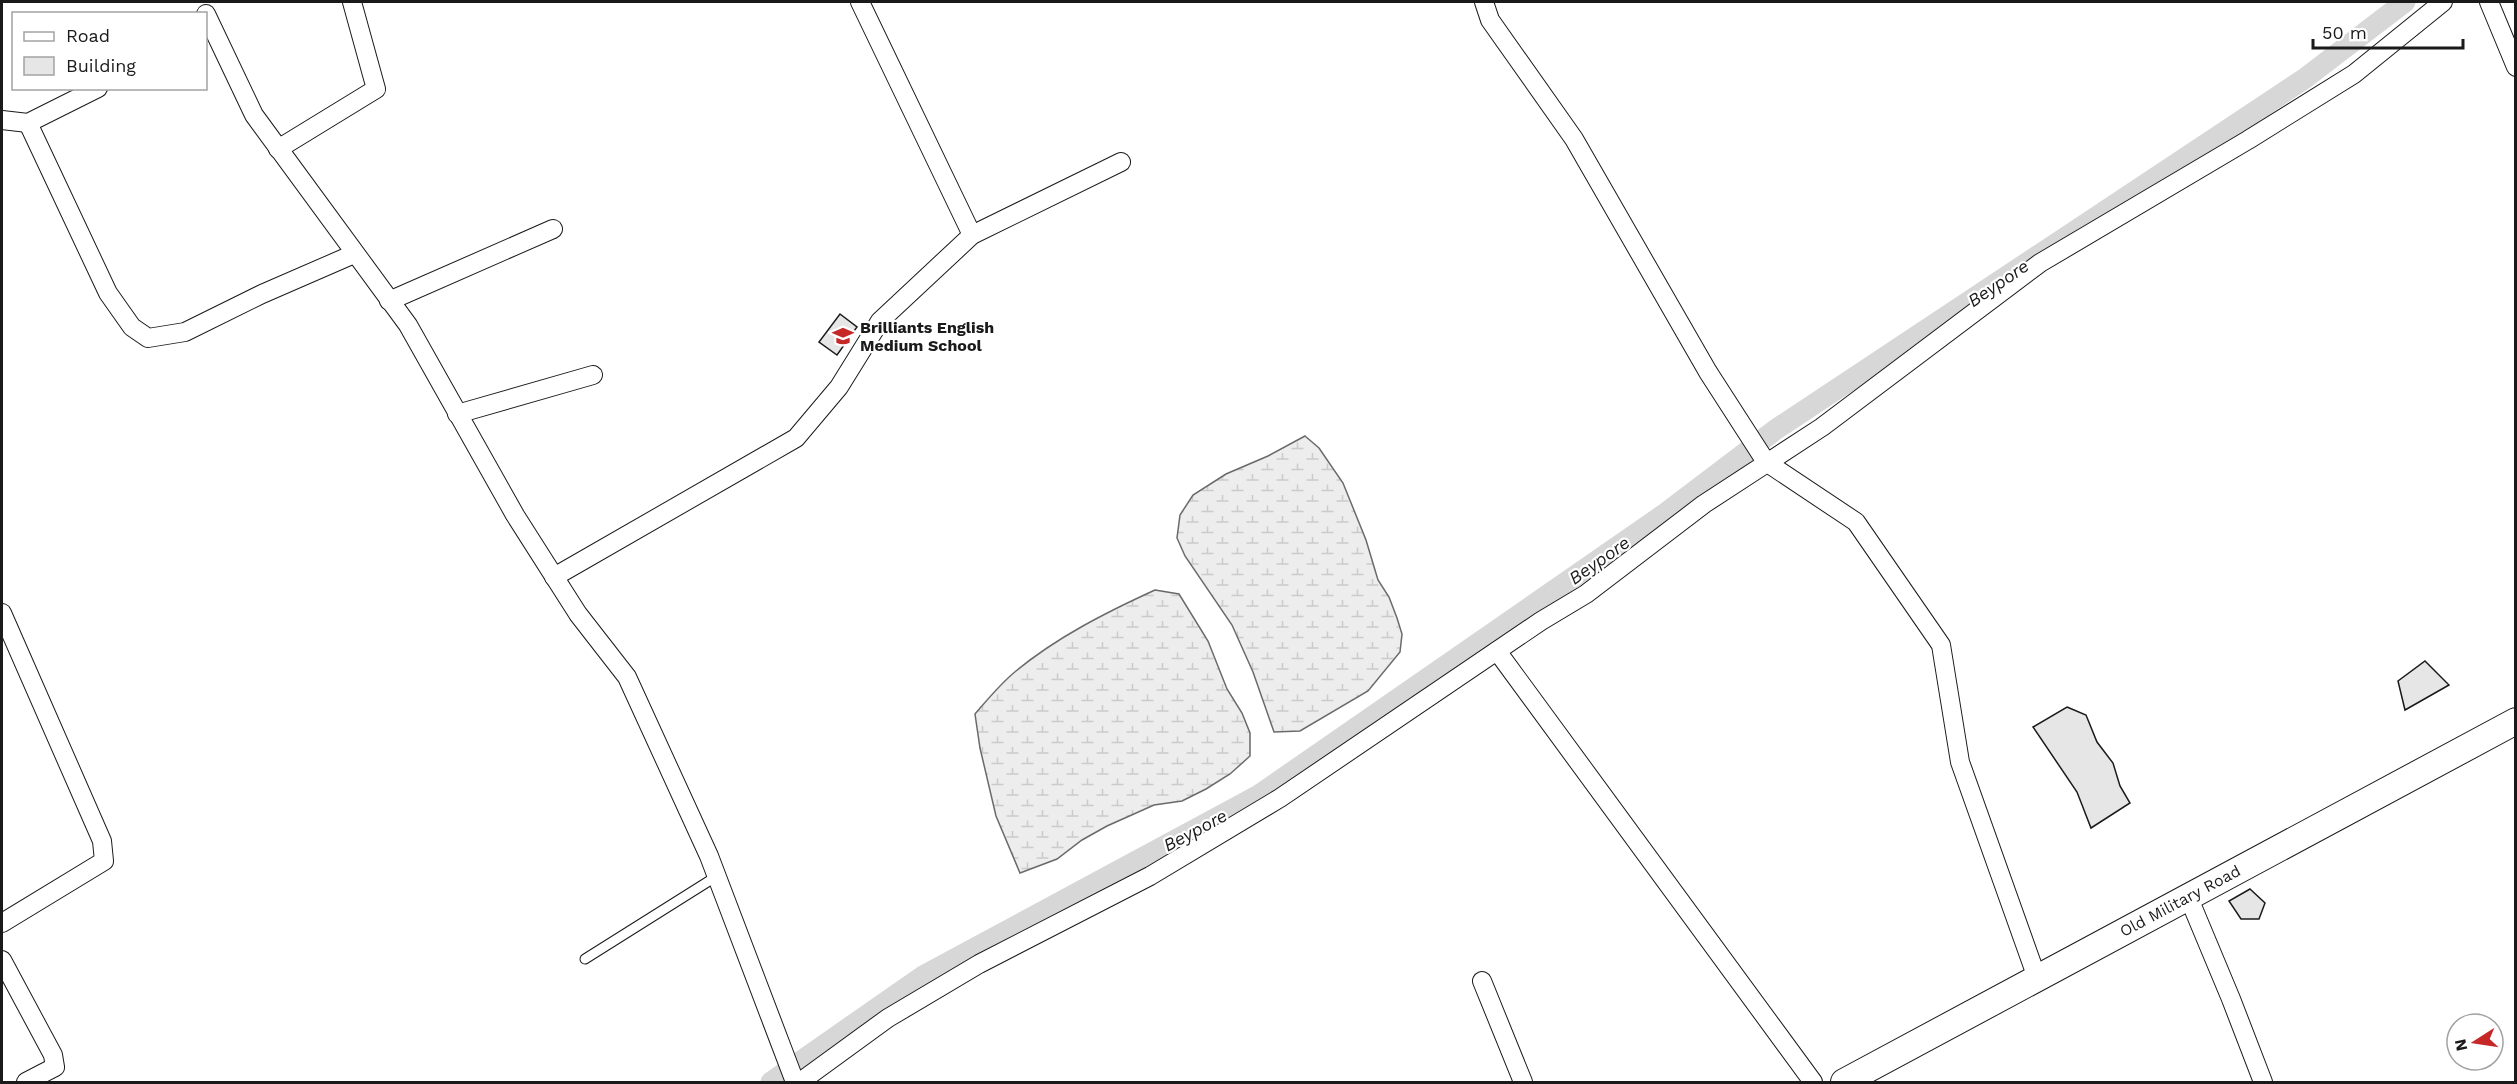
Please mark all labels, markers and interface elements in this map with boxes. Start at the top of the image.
legend [12,12,207,90]
scale bar [2313,12,2463,50]
text: 50 m [2322,22,2367,43]
text: Road [66,25,110,46]
text: Building [66,55,136,76]
water label: Beypore [1963,255,2033,311]
place label: Brilliants English Medium School [860,318,994,355]
school or university icon: Brilliants English Medium School [831,324,855,348]
water label: Beypore [1565,532,1633,588]
water label: Beypore [1159,804,1231,856]
street label: Old Military Road [2116,861,2244,941]
north arrow [2445,1012,2505,1072]
text: N [2450,1037,2471,1053]

